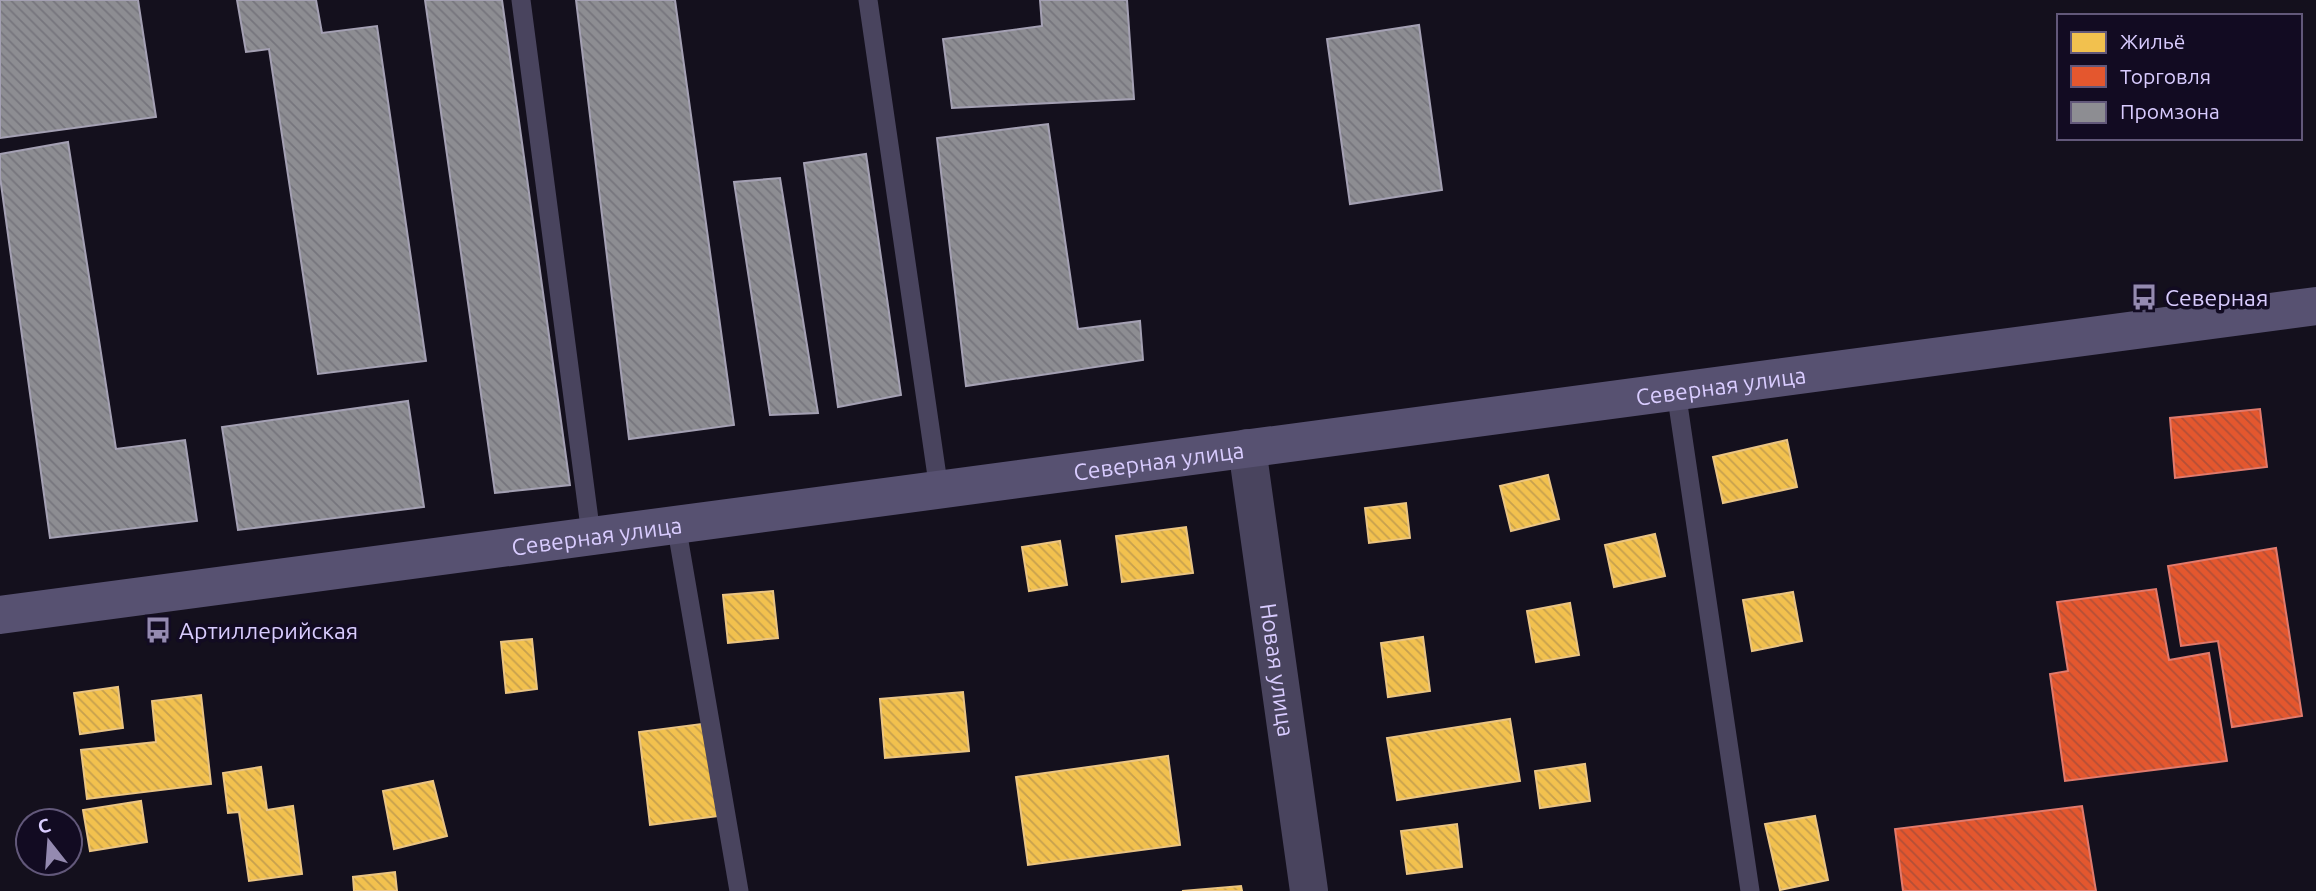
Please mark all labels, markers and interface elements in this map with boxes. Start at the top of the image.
legend [2057,14,2302,140]
text: Жильё [2120,29,2185,53]
text: Торговля [2120,64,2211,88]
text: Промзона [2120,99,2220,123]
bus stop icon: Северная [2129,282,2159,312]
place label: Северная [2165,285,2268,310]
street label: Северная улица [1634,362,1807,409]
street label: Северная улица [1072,437,1245,484]
street label: Северная улица [510,512,683,559]
street label: Новая улица [1256,601,1300,738]
bus stop icon: Артиллерийская [143,615,173,645]
place label: Артиллерийская [179,618,358,643]
north arrow [14,807,84,877]
text: С [35,813,53,838]

